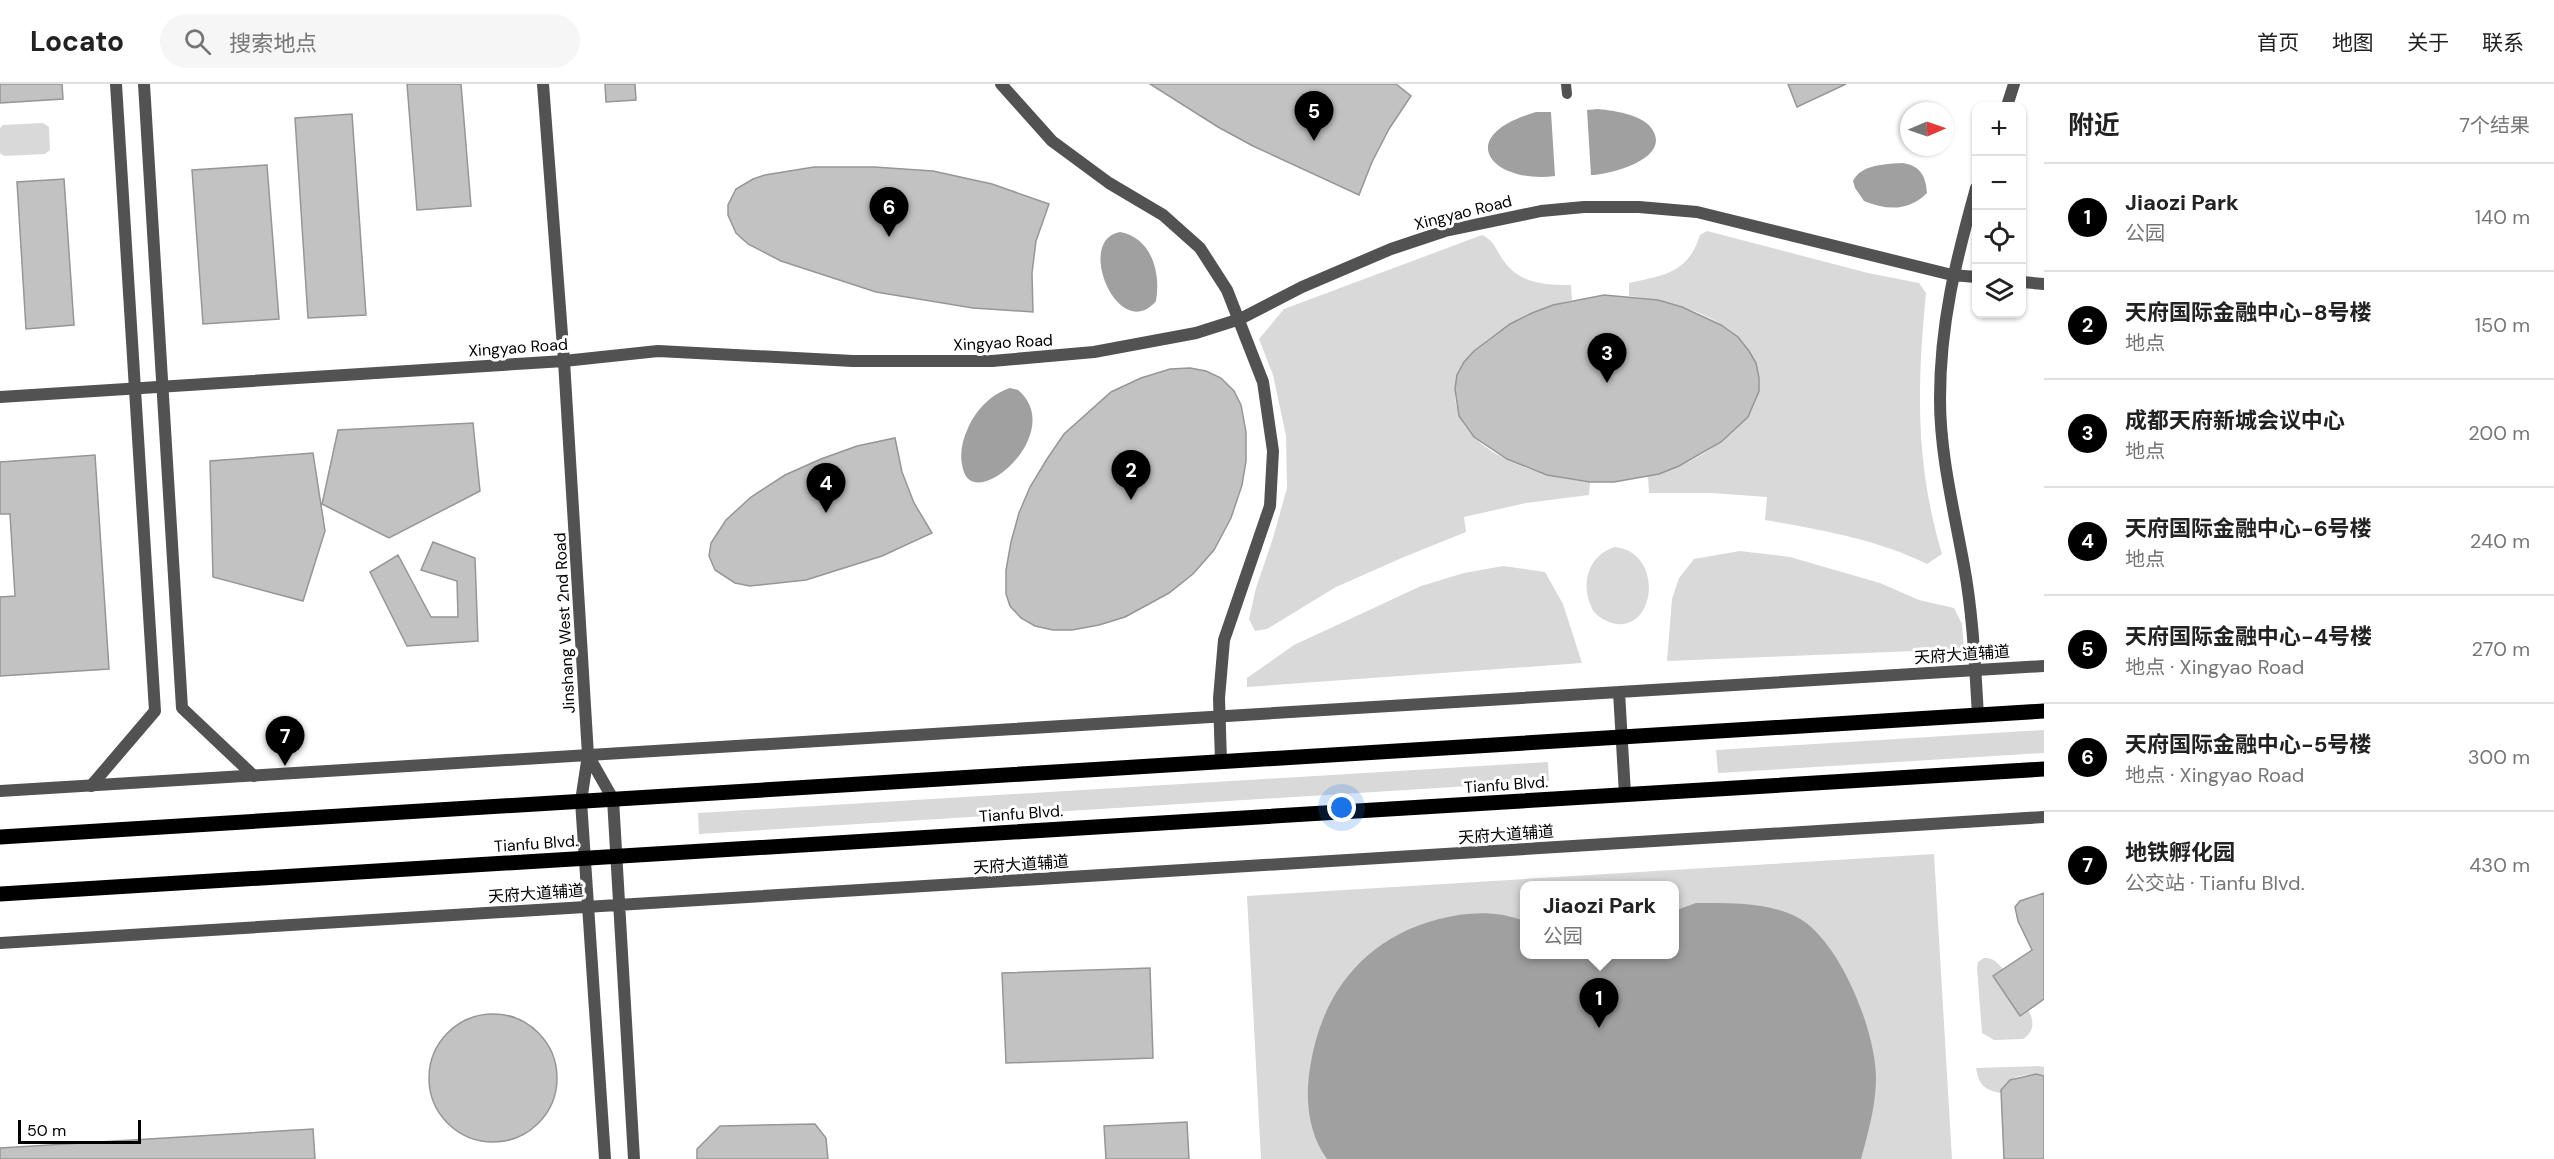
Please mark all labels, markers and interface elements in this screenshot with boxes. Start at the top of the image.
search box [160,14,580,68]
text: Locato [30,23,124,60]
icon: search [181,25,214,58]
text: 搜索地点 [229,29,317,58]
text: 首页 [2257,29,2299,57]
text: 地图 [2332,29,2374,57]
text: 关于 [2407,29,2449,57]
text: 联系 [2482,29,2524,57]
pin: 5 [1294,92,1334,141]
north arrow [1900,102,1954,156]
map controls [1972,102,2026,318]
button: + [1972,102,2026,156]
text: 附近 [2068,108,2120,142]
text: 7个结果 [2459,112,2530,138]
button: − [1972,156,2026,210]
pin: 6 [870,188,908,237]
text: Jiaozi Park [2125,188,2239,217]
street label: Xingyao Road [1412,190,1514,235]
text: 1 [2084,204,2091,230]
text: 140 m [2475,204,2530,230]
button: locate [1972,210,2026,264]
text: 公园 [2125,220,2165,246]
button: layers [1972,264,2026,318]
text: 天府国际金融中心-8号楼 [2125,298,2372,327]
text: 2 [2082,312,2093,338]
text: 150 m [2475,312,2530,338]
street label: Xingyao Road [953,329,1053,356]
text: 地点 [2125,330,2165,356]
street label: Xingyao Road [468,334,568,361]
pin: 3 [1588,334,1626,383]
text: 成都天府新城会议中心 [2125,406,2345,435]
text: 3 [2081,420,2094,446]
text: 200 m [2468,420,2530,446]
text: 地点 [2125,438,2165,464]
pin: 2 [1112,450,1150,500]
pin: 4 [806,464,846,513]
text: 天府国际金融中心-6号楼 [2125,514,2372,543]
text: 4 [2081,528,2094,554]
text: 240 m [2470,528,2530,554]
street label: Jinshang West 2nd Road [549,532,580,714]
text: 地点 [2125,546,2165,572]
text: 天府国际金融中心-4号楼 [2125,622,2372,651]
text: 5 [2081,636,2094,662]
text: 270 m [2472,636,2530,662]
street label: 天府大道辅道 [1913,641,2011,668]
text: 地点 · Xingyao Road [2125,654,2304,680]
pin: 7 [266,716,304,766]
text: 天府国际金融中心-5号楼 [2125,730,2371,759]
text: 6 [2081,744,2094,770]
text: 300 m [2468,744,2530,770]
text: 地点 · Xingyao Road [2125,762,2304,788]
street label: Tianfu Blvd. [1463,771,1549,798]
your location [1327,793,1356,822]
street label: Tianfu Blvd. [978,800,1064,827]
street label: 天府大道辅道 [1457,821,1555,848]
street label: Tianfu Blvd. [493,830,579,857]
text: 地铁孵化园 [2125,838,2235,867]
street label: 天府大道辅道 [972,851,1070,878]
text: 7 [2082,852,2093,878]
text: 430 m [2469,852,2530,878]
text: 公交站 · Tianfu Blvd. [2125,870,2305,896]
street label: 天府大道辅道 [487,880,585,907]
popup [1520,881,1679,959]
text: Jiaozi Park [1543,891,1656,920]
text: 公园 [1543,923,1583,949]
pin: 1 [1580,978,1618,1028]
scale bar [18,1117,141,1144]
text: 50 m [27,1120,66,1141]

